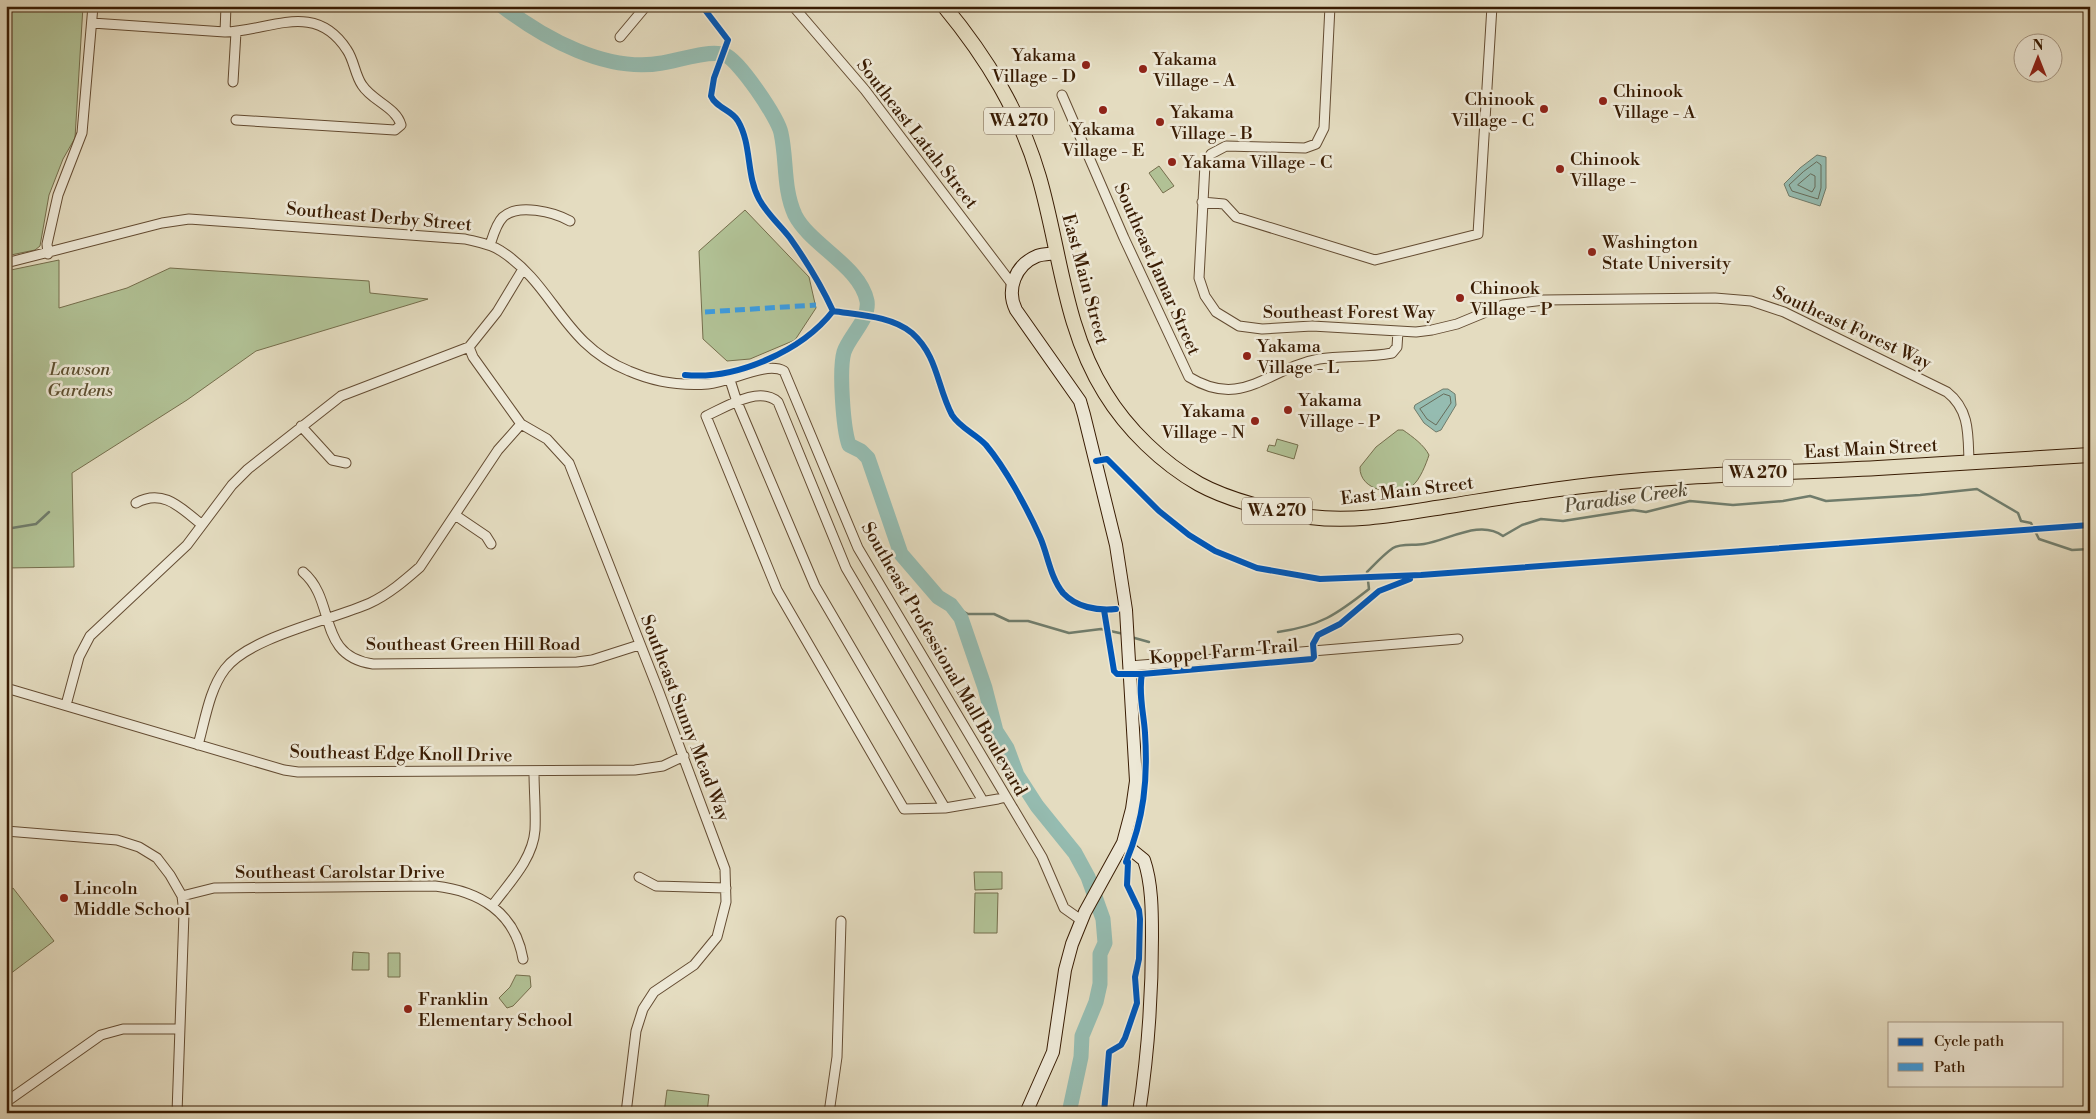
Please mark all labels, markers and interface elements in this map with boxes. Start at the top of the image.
north arrow [2014,32,2064,82]
text: N [2032,37,2044,55]
place label: Yakama Village - D [991,44,1077,88]
place label: Yakama Village - A [1152,48,1236,92]
street label: Southeast Latah Street [851,54,983,214]
marker: Yakama Village - D [1080,59,1092,71]
marker: Yakama Village - A [1137,63,1149,75]
place label: Chinook Village - A [1612,80,1696,124]
place label: Chinook Village - C [1450,88,1536,132]
marker: Chinook Village - A [1597,95,1609,107]
place label: Yakama Village - B [1169,101,1253,145]
marker: Chinook Village - C [1538,103,1550,115]
marker: Yakama Village - E [1097,104,1109,116]
road number: WA 270 [984,108,1054,134]
marker: Yakama Village - B [1154,116,1166,128]
place label: Yakama Village - E [1061,118,1144,162]
place label: Chinook Village - [1569,148,1641,192]
place label: Yakama Village - C [1181,151,1332,174]
marker: Yakama Village - C [1166,156,1178,168]
marker: Chinook Village - [1554,163,1566,175]
street label: Southeast Jamar Street [1109,179,1206,359]
street label: Southeast Derby Street [285,197,473,237]
street label: East Main Street [1057,211,1114,347]
place label: Washington State University [1601,231,1731,275]
marker: Washington State University [1586,246,1598,258]
place label: Chinook Village - P [1469,277,1553,321]
street label: Southeast Forest Way [1769,281,1935,375]
marker: Chinook Village - P [1454,292,1466,304]
street label: Southeast Forest Way [1263,301,1436,324]
place label: Yakama Village - L [1256,335,1339,379]
marker: Yakama Village - L [1241,350,1253,362]
park label: Lawson Gardens [47,358,113,402]
place label: Yakama Village - P [1297,389,1381,433]
place label: Yakama Village - N [1160,400,1246,444]
marker: Yakama Village - P [1282,404,1294,416]
marker: Yakama Village - N [1249,415,1261,427]
street label: East Main Street [1804,434,1939,464]
road number: WA 270 [1723,459,1793,486]
street label: East Main Street [1339,471,1475,511]
water label: Paradise Creek [1562,477,1689,519]
road number: WA 270 [1242,498,1312,524]
street label: Southeast Professional Mall Boulevard [856,518,1032,801]
street label: Southeast Sunny Mead Way [635,611,735,825]
street label: Southeast Green Hill Road [366,633,581,656]
street label: Koppel Farm Trail [1149,634,1300,670]
street label: Southeast Edge Knoll Drive [289,741,513,767]
street label: Southeast Carolstar Drive [235,861,445,884]
place label: Lincoln Middle School [74,877,191,921]
marker: Lincoln Middle School [58,892,70,904]
place label: Franklin Elementary School [418,988,573,1032]
marker: Franklin Elementary School [402,1003,414,1015]
legend [1888,1022,2064,1086]
text: Cycle path [1934,1032,2004,1051]
text: Path [1934,1058,1966,1077]

